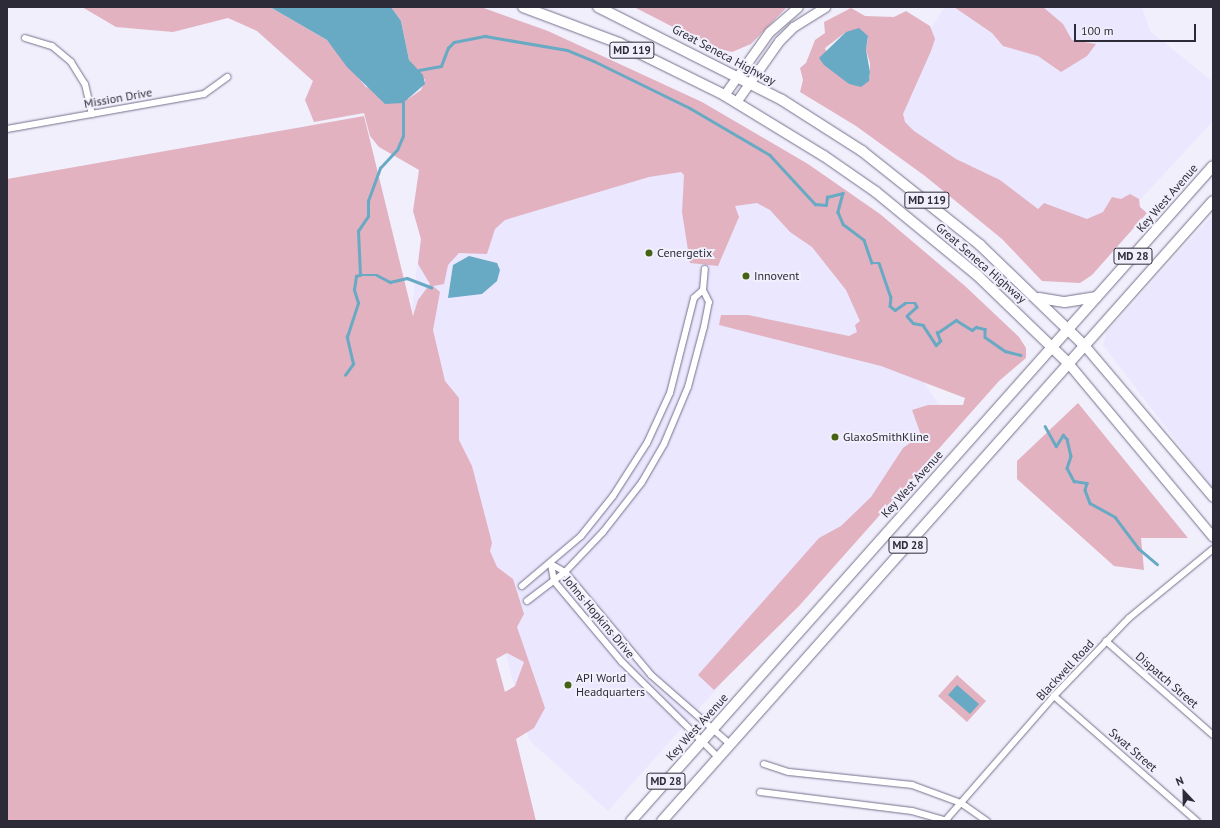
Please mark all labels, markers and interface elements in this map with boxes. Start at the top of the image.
scale bar [1076,16,1198,42]
street label: Great Seneca Highway [670,22,778,88]
text: 100 m [1081,23,1114,38]
road number: MD 119 [609,41,655,59]
street label: Mission Drive [83,85,153,111]
street label: Key West Avenue [1133,161,1201,235]
road number: MD 119 [904,191,950,209]
street label: Great Seneca Highway [933,220,1029,306]
place label: Cenergetix [657,246,712,260]
road number: MD 28 [1113,247,1153,265]
marker: Cenergetix [644,248,654,258]
place label: Innovent [754,269,799,283]
marker: Innovent [741,271,751,281]
place label: GlaxoSmithKline [843,430,929,444]
marker: GlaxoSmithKline [830,432,840,442]
street label: Key West Avenue [878,447,946,521]
road number: MD 28 [888,536,928,554]
street label: Johns Hopkins Drive [560,573,638,661]
street label: Blackwell Road [1033,637,1097,703]
street label: Dispatch Street [1133,649,1201,711]
place label: API World Headquarters [576,671,645,699]
marker: API World Headquarters [563,680,573,690]
street label: Key West Avenue [663,690,731,764]
street label: Swat Street [1106,725,1160,775]
road number: MD 28 [646,772,686,790]
north arrow [1164,772,1204,812]
text: N [1174,773,1185,789]

